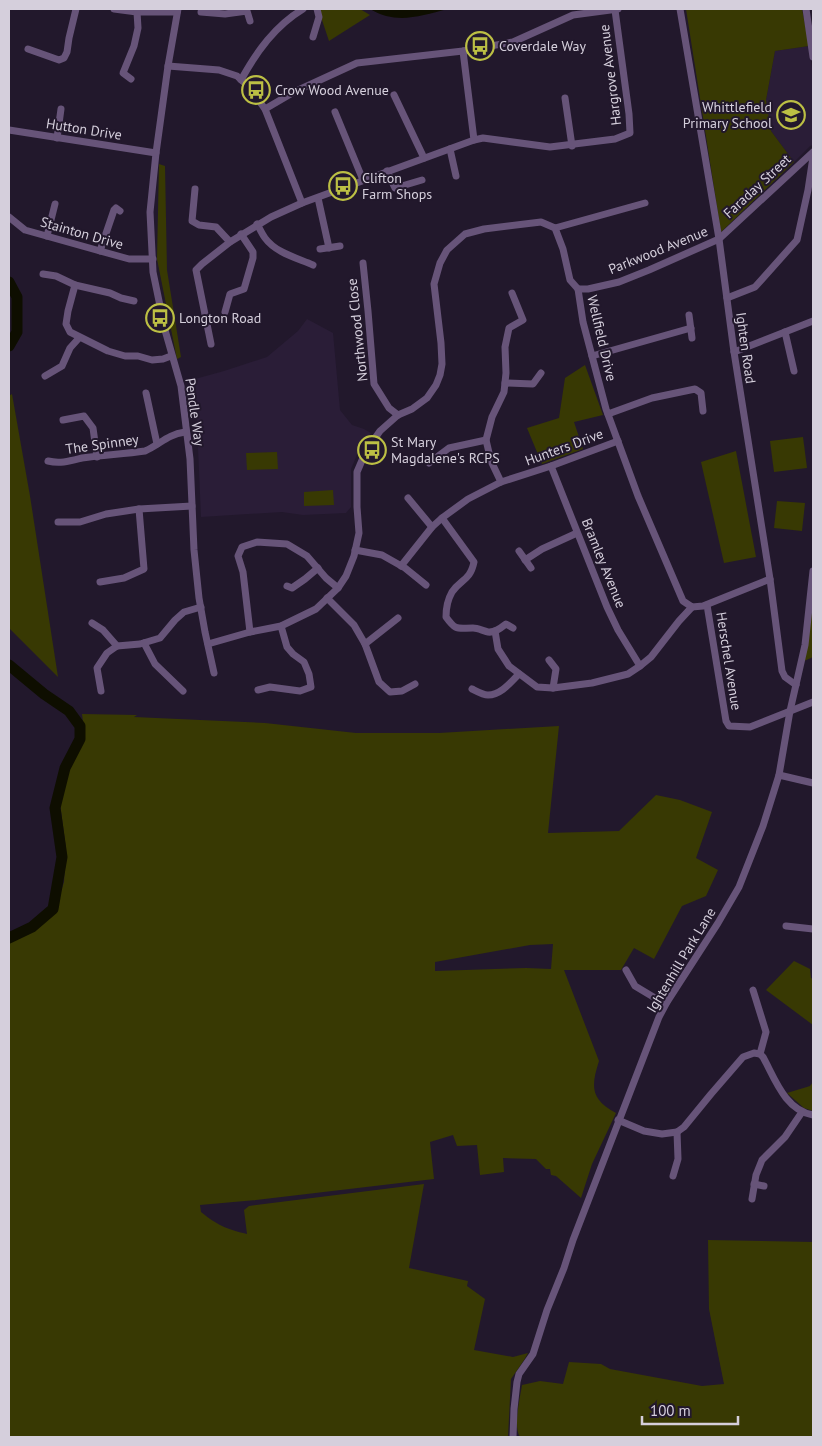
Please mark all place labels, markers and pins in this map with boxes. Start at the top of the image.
bus stop icon: Coverdale Way [465,31,495,61]
place label: Coverdale Way [499,37,586,55]
bus stop icon: Crow Wood Avenue [241,75,271,105]
place label: Crow Wood Avenue [275,81,389,99]
place label: Whittlefield Primary School [683,98,772,132]
school or university icon: Whittlefield Primary School [776,100,806,130]
place label: Clifton Farm Shops [362,169,432,203]
bus stop icon: Clifton Farm Shops [328,171,358,201]
bus stop icon: Longton Road [145,303,175,333]
place label: Longton Road [179,309,261,327]
place label: St Mary Magdalene's RCPS [391,433,500,467]
bus stop icon: St Mary Magdalene's RCPS [357,435,387,465]

